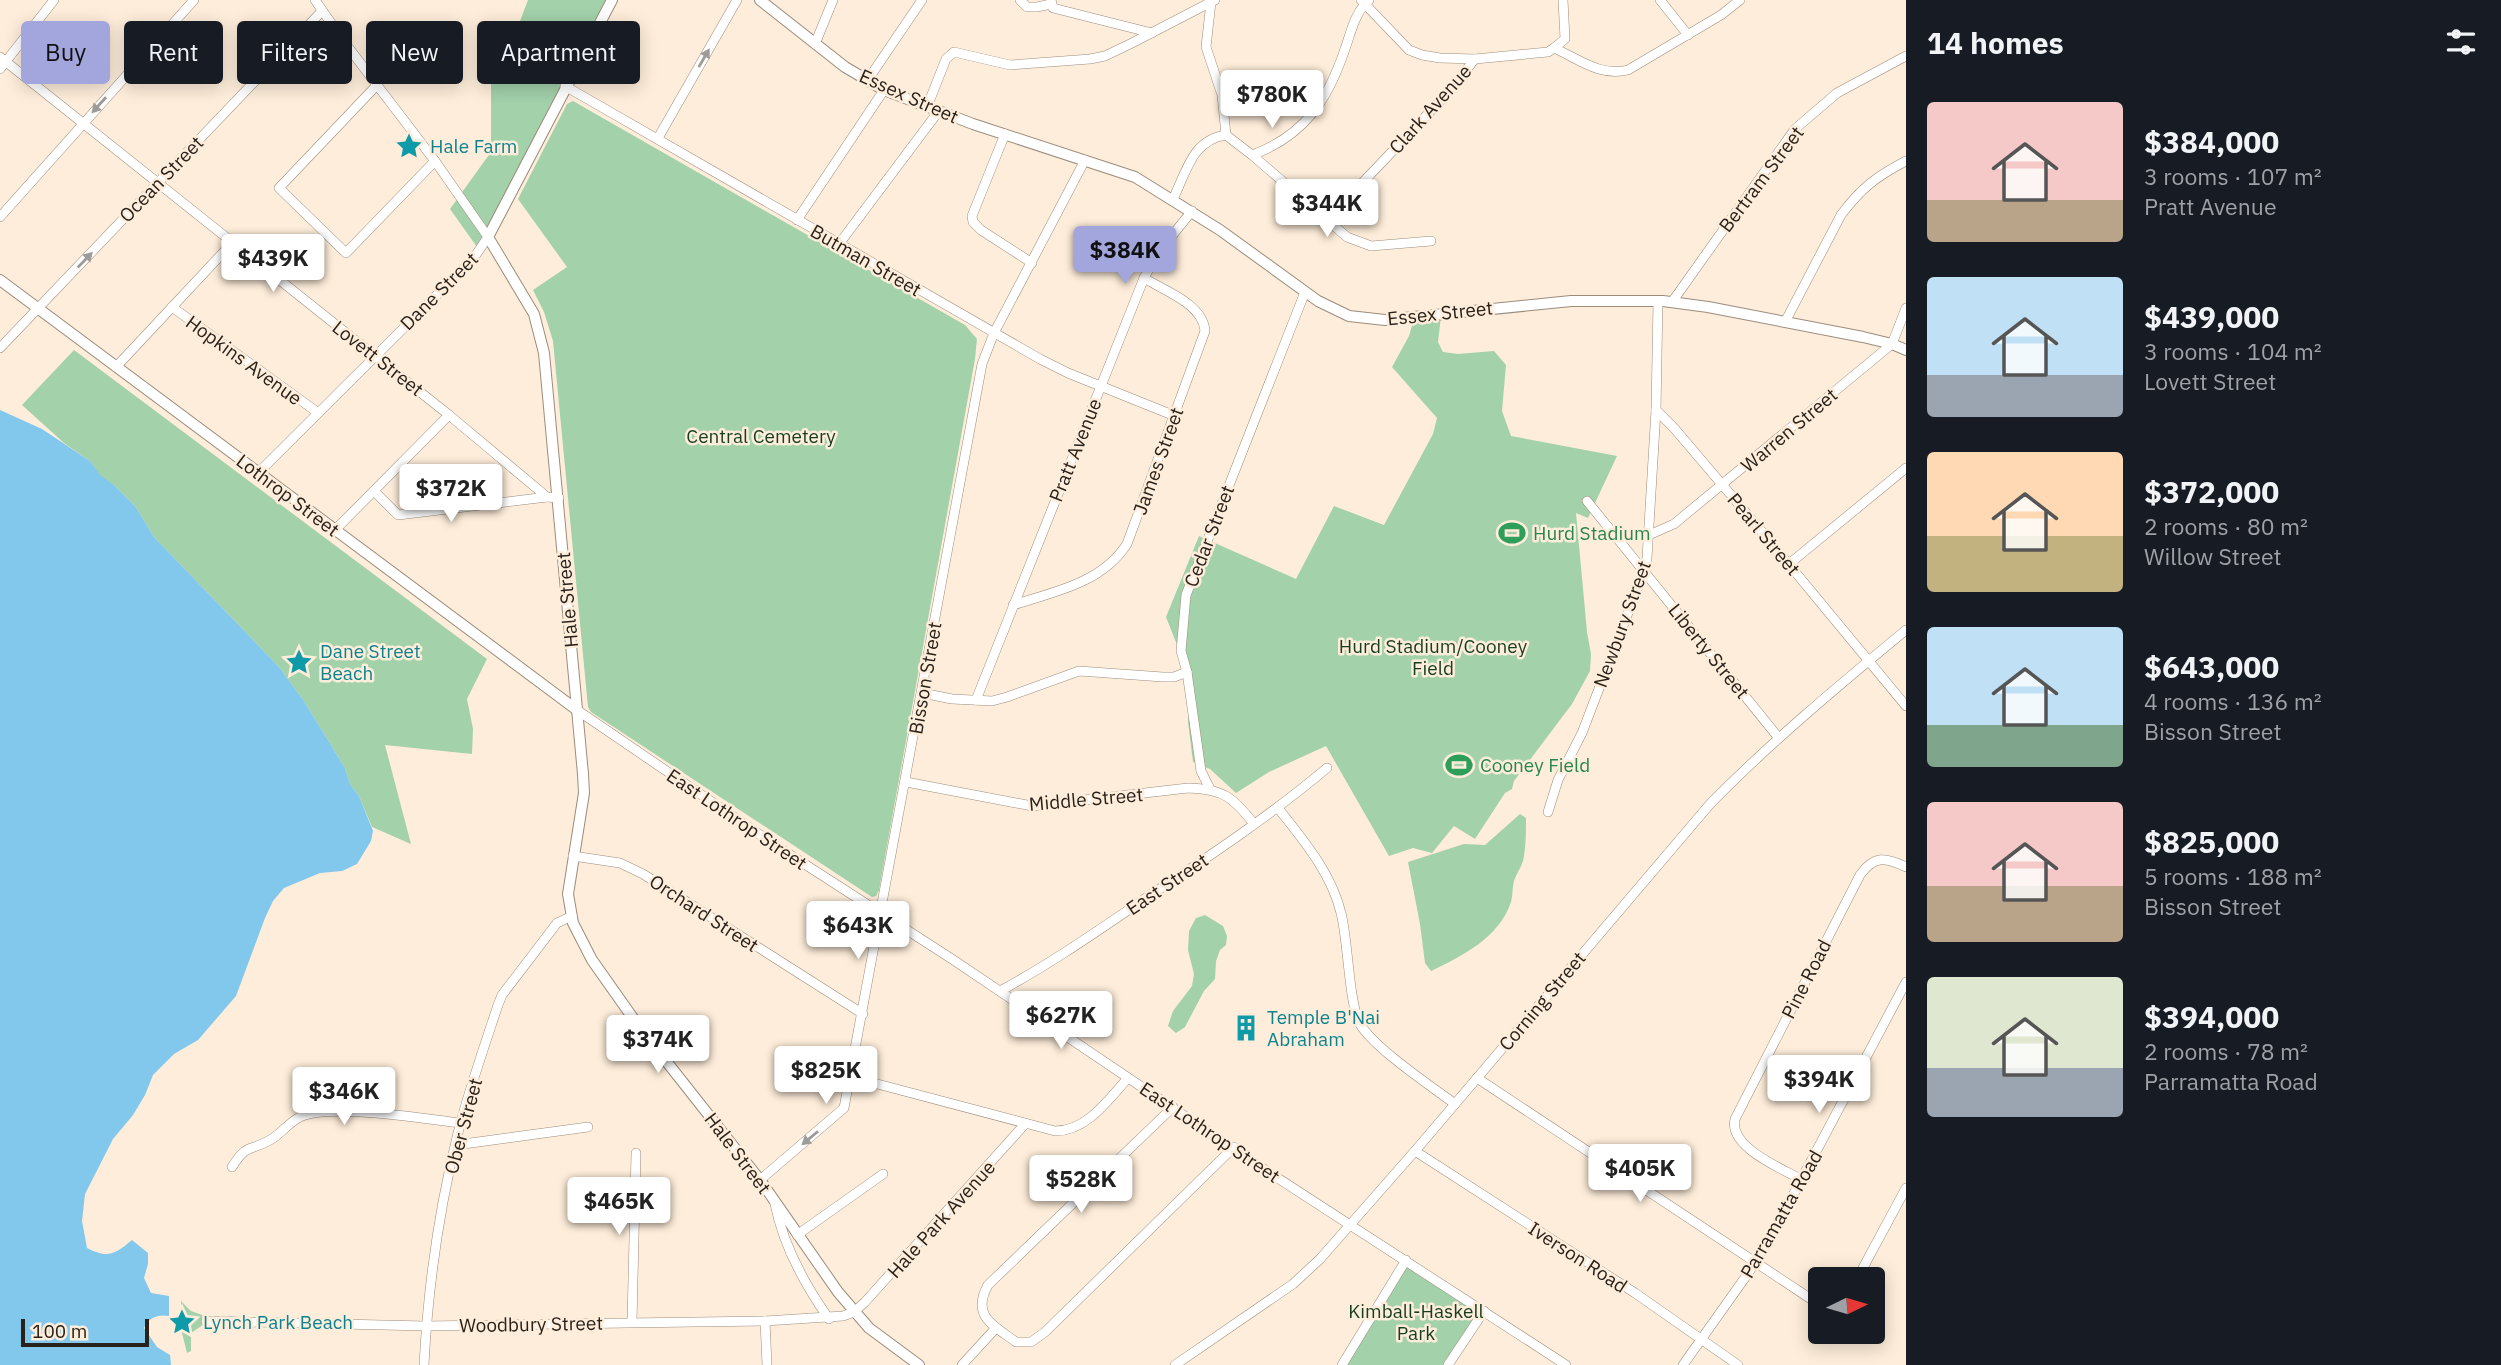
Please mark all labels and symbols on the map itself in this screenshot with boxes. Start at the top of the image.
one-way arrow [698,48,710,67]
street label: Clark Avenue [1384,59,1476,159]
street label: Essex Street [856,63,962,129]
pin: $780K [1223,71,1321,130]
one-way arrow [91,96,107,114]
street label: Bertram Street [1713,121,1809,237]
street label: Ocean Street [114,131,208,227]
place icon: Hale Farm [394,131,424,161]
place label: Hale Farm [430,134,517,158]
pin: $344K [1278,180,1376,239]
street label: Butman Street [806,219,926,301]
pin: $384K [1076,226,1174,286]
pin: $439K [224,234,322,294]
street label: Dane Street [395,247,483,335]
one-way arrow [76,251,93,268]
street label: Essex Street [1386,296,1494,330]
street label: Hopkins Avenue [181,310,307,410]
street label: Lovett Street [328,315,428,401]
street label: Warren Street [1736,383,1842,477]
street label: Pratt Avenue [1043,395,1107,505]
street label: James Street [1127,404,1189,518]
park label: Central Cemetery [686,424,836,448]
street label: Lothrop Street [232,449,344,541]
pin: $372K [402,464,500,524]
street label: Cedar Street [1179,482,1239,590]
street label: Pearl Street [1723,488,1805,580]
sports icon: Hurd Stadium [1497,518,1527,548]
place label: Hurd Stadium [1533,521,1651,545]
street label: Hale Street [551,551,583,649]
street label: Newbury Street [1588,557,1656,691]
street label: Liberty Street [1663,599,1755,703]
street label: Bisson Street [903,620,947,736]
park label: Hurd Stadium/Cooney Field [1339,634,1528,680]
place label: Dane Street Beach [320,639,421,685]
place icon: Dane Street Beach [284,647,314,677]
sports icon: Cooney Field [1444,750,1474,780]
place label: Cooney Field [1480,753,1590,777]
street label: East Lothrop Street [662,763,812,875]
street label: Middle Street [1028,782,1144,816]
street label: East Street [1121,848,1213,920]
street label: Orchard Street [645,869,763,957]
pin: $643K [809,902,907,961]
street label: Pine Road [1776,935,1836,1023]
street label: Corning Street [1493,946,1591,1056]
pin: $627K [1012,992,1110,1051]
place label: Temple B'Nai Abraham [1267,1005,1380,1051]
building icon: Temple B'Nai Abraham [1231,1013,1261,1043]
pin: $374K [609,1016,707,1075]
pin: $825K [777,1046,875,1106]
pin: $394K [1770,1056,1868,1115]
pin: $346K [295,1068,393,1127]
street label: Ober Street [439,1075,487,1177]
street label: East Lothrop Street [1135,1076,1285,1188]
street label: Hale Street [700,1108,776,1198]
one-way arrow [801,1130,818,1145]
pin: $405K [1591,1144,1689,1204]
street label: Parramatta Road [1735,1146,1827,1282]
street label: Hale Park Avenue [882,1155,1000,1283]
pin: $528K [1032,1156,1130,1215]
pin: $465K [570,1178,668,1237]
street label: Iverson Road [1524,1216,1632,1298]
north arrow [1808,1267,1885,1344]
park label: Kimball-Haskell Park [1348,1299,1484,1345]
place icon: Lynch Park Beach [167,1307,197,1337]
place label: Lynch Park Beach [203,1310,353,1334]
street label: Woodbury Street [459,1311,603,1337]
scale bar [21,1316,149,1348]

